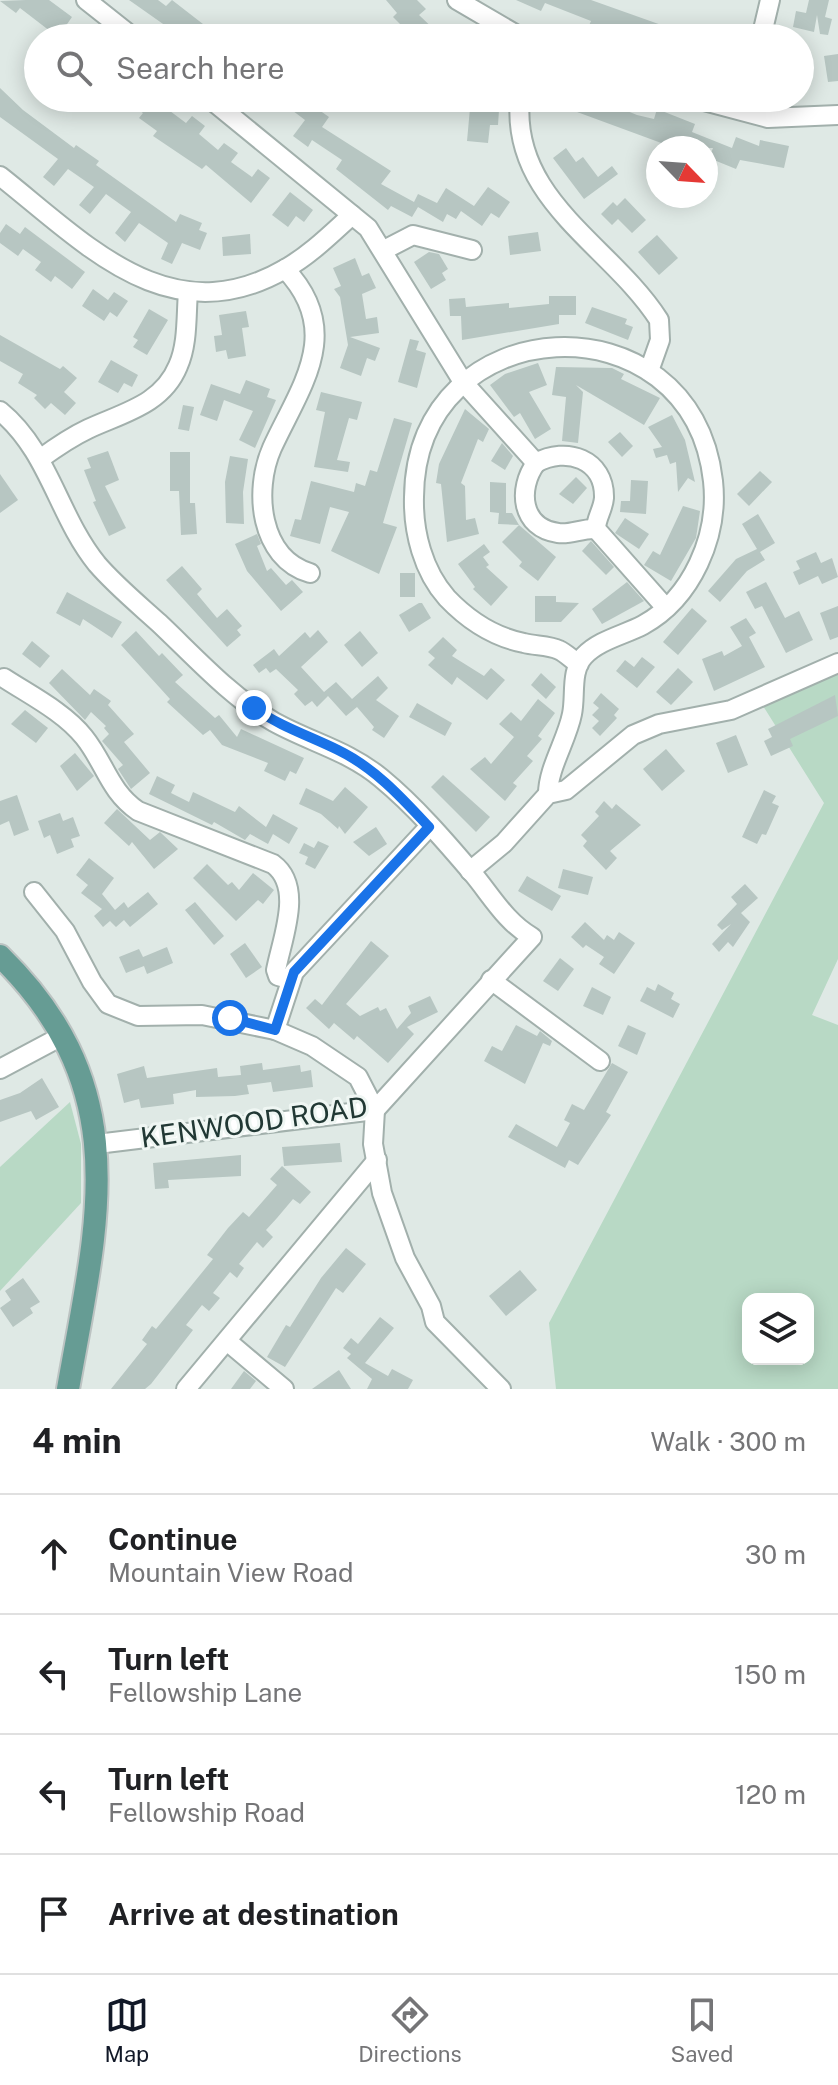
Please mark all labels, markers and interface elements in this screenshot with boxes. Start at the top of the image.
search box [24,24,814,112]
icon: search [52,46,96,90]
text: Search here [116,50,284,86]
north arrow [646,136,718,208]
route end [236,690,272,726]
route start [212,1000,248,1036]
street label: KENWOOD ROAD [138,1089,370,1154]
map controls [742,1293,814,1365]
button: layers [742,1293,814,1365]
text: 4 min [32,1421,122,1461]
text: Walk · 300 m [651,1426,806,1457]
text: Continue [108,1521,238,1557]
icon: ahead [32,1532,76,1576]
text: 30 m [745,1539,806,1570]
text: Mountain View Road [108,1557,354,1588]
text: Turn left [108,1641,229,1677]
icon: left [32,1652,76,1696]
text: 150 m [734,1659,806,1690]
text: Fellowship Lane [108,1677,302,1708]
text: Turn left [108,1761,229,1797]
icon: left [32,1772,76,1816]
text: 120 m [735,1779,806,1810]
text: Fellowship Road [108,1797,305,1828]
icon: arrive [32,1892,76,1936]
text: Arrive at destination [108,1896,399,1932]
tab: Map [105,1993,149,2067]
tab: Directions [358,1993,462,2067]
tab: Saved [671,1993,733,2067]

